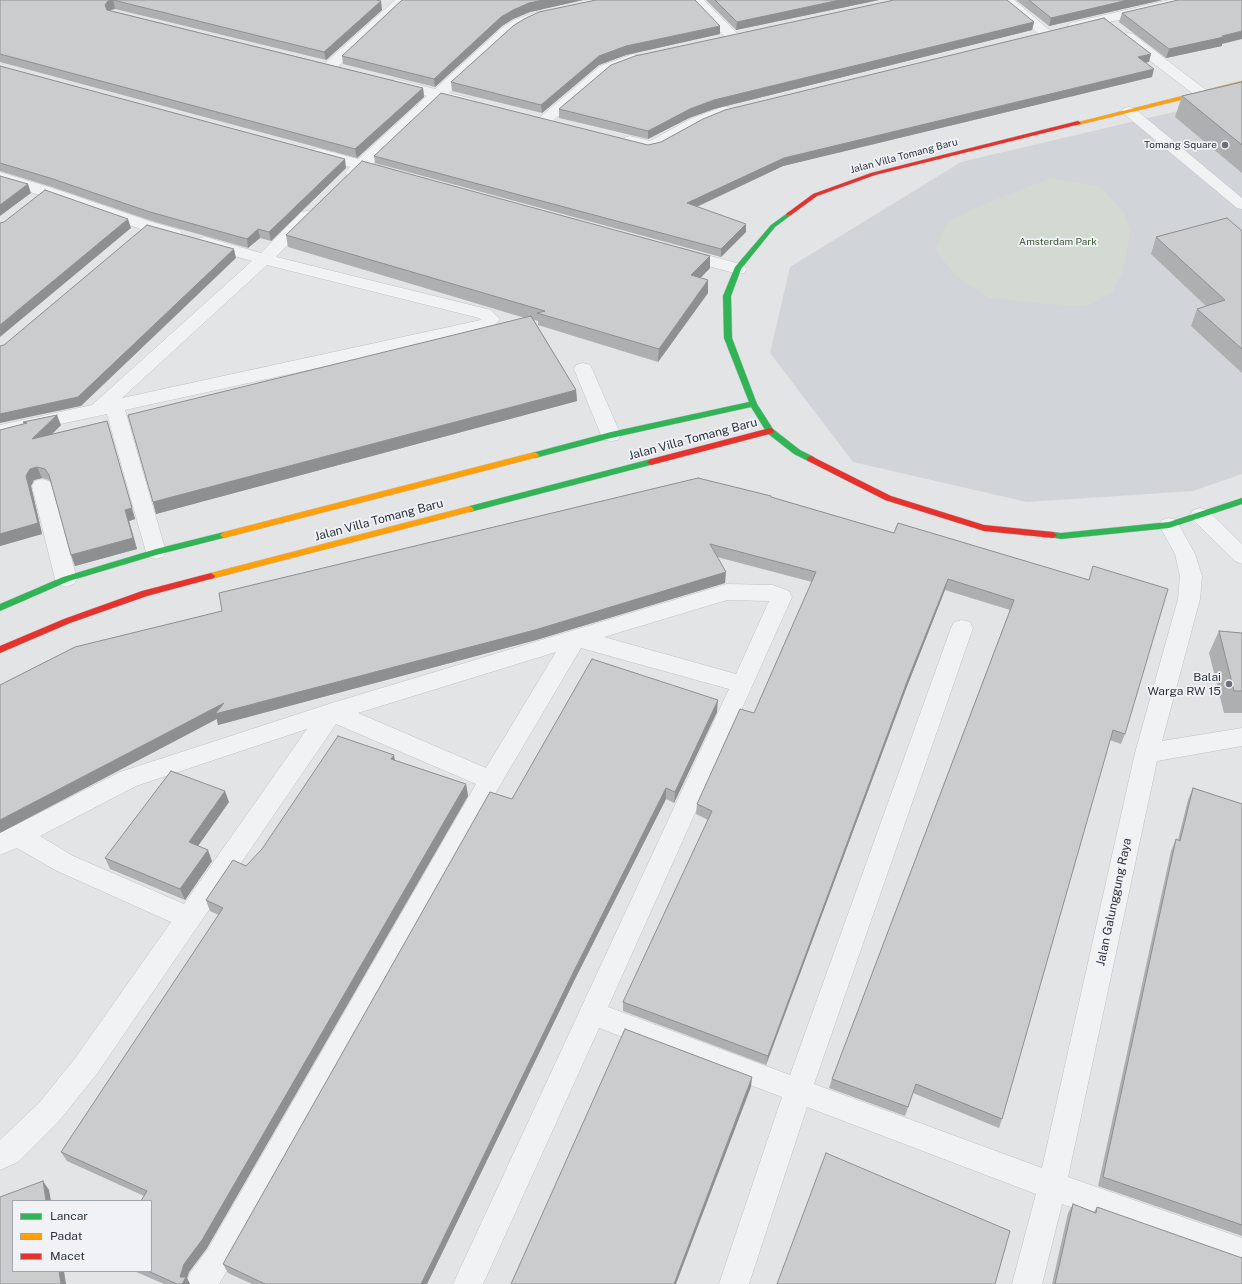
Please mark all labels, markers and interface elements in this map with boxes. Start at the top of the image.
street label: Jalan Villa Tomang Baru [849,136,959,176]
place label: Tomang Square [1144,139,1217,151]
marker: Tomang Square [1220,140,1230,150]
park label: Amsterdam Park [1019,236,1097,248]
street label: Jalan Villa Tomang Baru [627,415,759,463]
street label: Jalan Villa Tomang Baru [313,496,445,544]
place label: Balai Warga RW 15 [1147,670,1221,698]
marker: Balai Warga RW 15 [1224,679,1234,689]
street label: Jalan Galunggung Raya [1093,837,1135,967]
legend [12,1200,152,1272]
text: Lancar [50,1209,88,1223]
text: Padat [50,1229,82,1243]
text: Macet [50,1249,85,1263]

